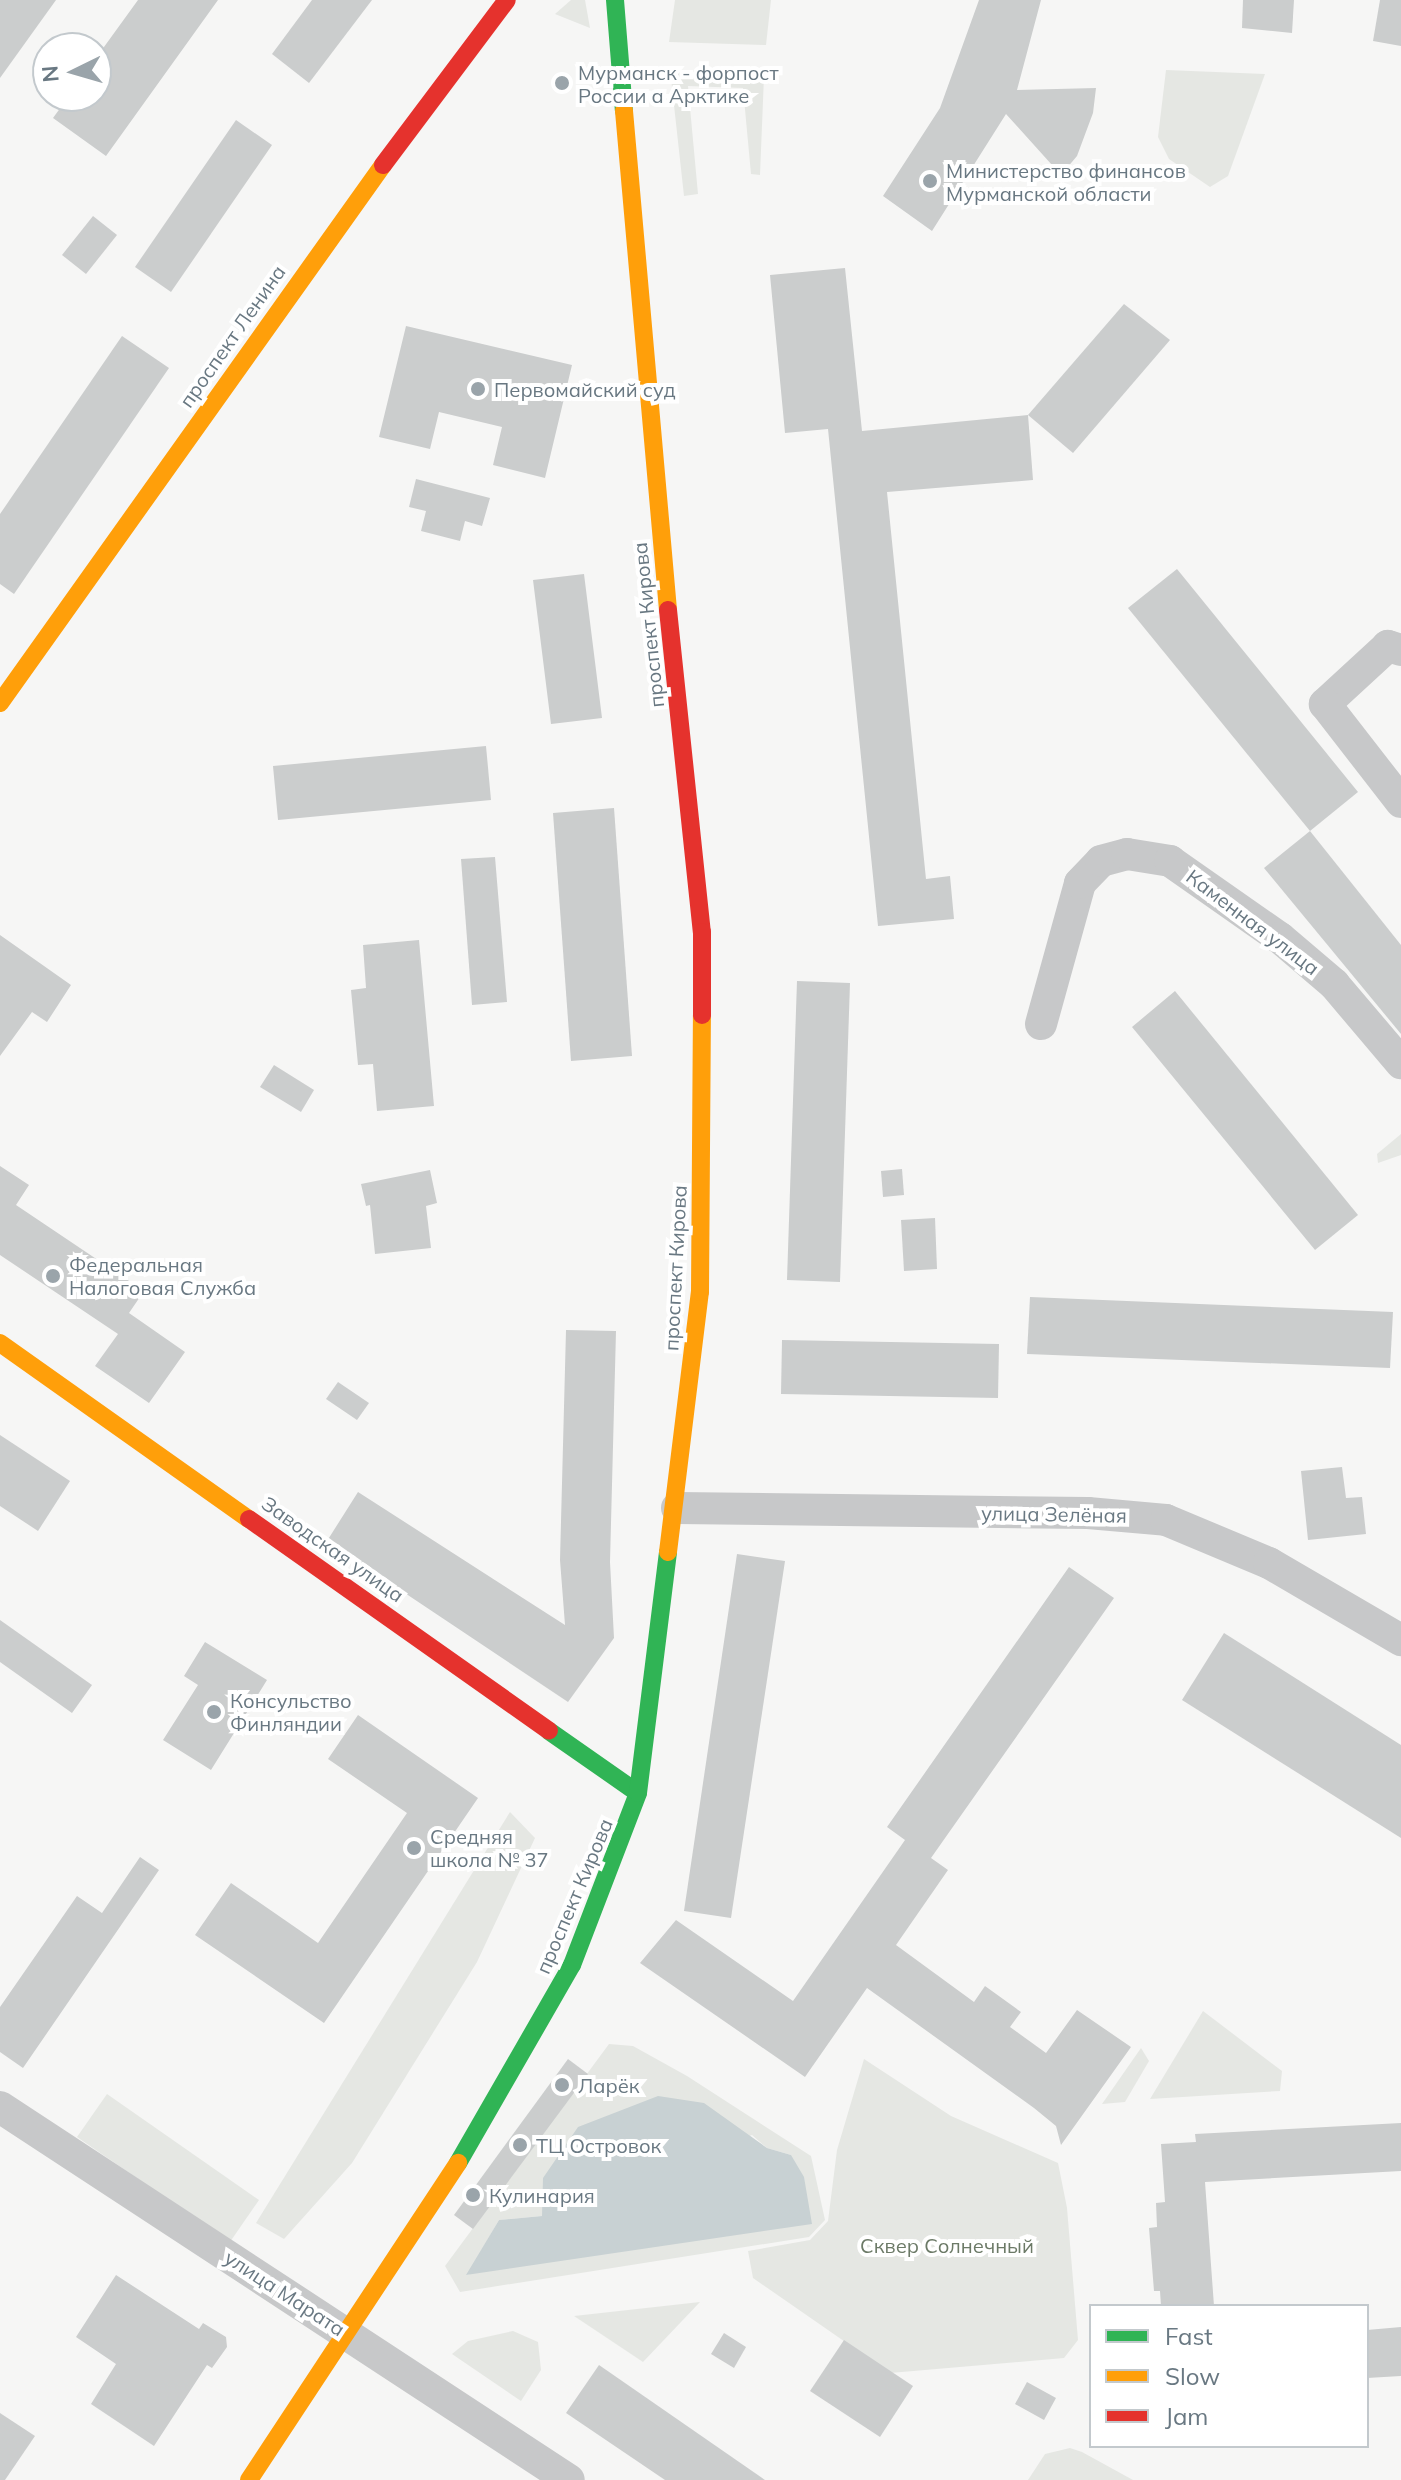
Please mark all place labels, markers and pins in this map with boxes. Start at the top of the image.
place label: Мурманск - форпост России а Арктике [578,60,779,107]
marker: Мурманск - форпост России а Арктике [553,74,571,92]
place label: Министерство финансов Мурманской области [946,158,1186,205]
marker: Министерство финансов Мурманской области [921,172,939,190]
place label: Первомайский суд [494,377,676,401]
marker: Первомайский суд [469,380,487,398]
place label: Федеральная Налоговая Служба [69,1252,256,1299]
marker: Федеральная Налоговая Служба [44,1267,62,1285]
place label: Консульство Финляндии [230,1688,352,1735]
marker: Консульство Финляндии [205,1703,223,1721]
place label: Средняя школа № 37 [430,1824,549,1871]
marker: Средняя школа № 37 [405,1839,423,1857]
place label: Ларёк [578,2073,639,2097]
marker: Ларёк [553,2076,571,2094]
place label: ТЦ Островок [536,2133,661,2157]
marker: ТЦ Островок [511,2136,529,2154]
place label: Кулинария [489,2183,595,2207]
marker: Кулинария [464,2186,482,2204]

